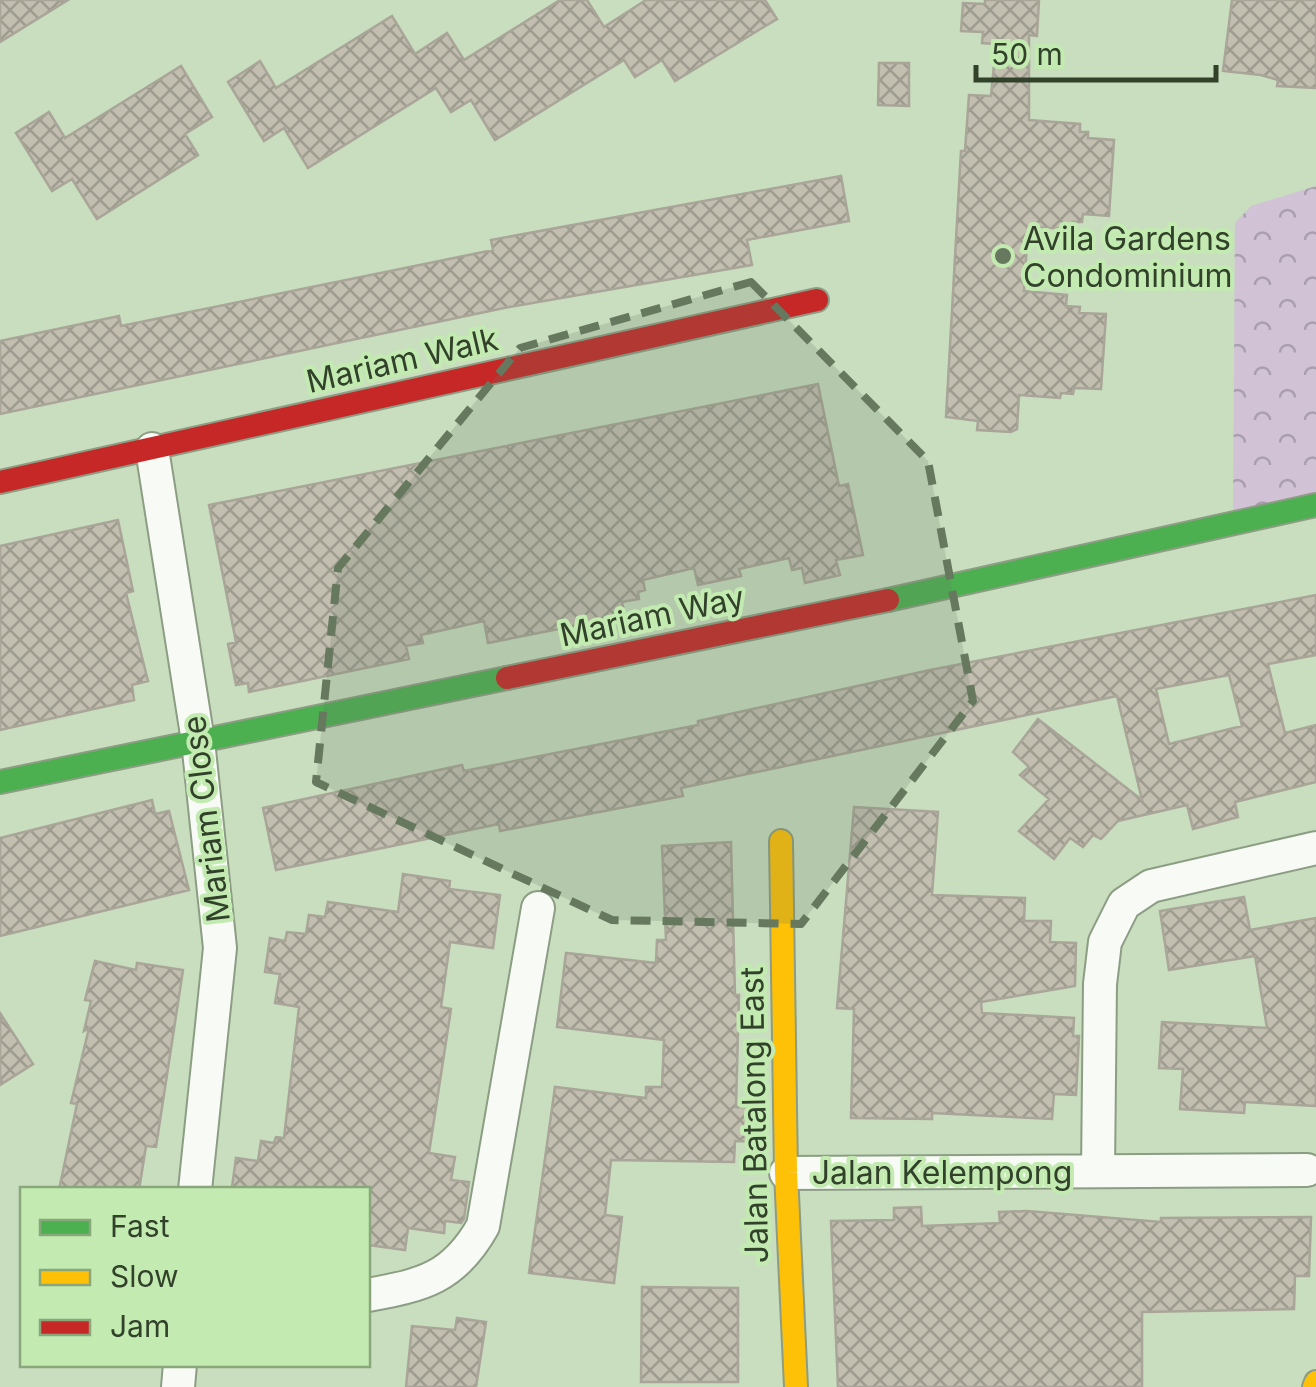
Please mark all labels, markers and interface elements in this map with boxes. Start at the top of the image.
scale bar [976,20,1216,82]
text: 50 m [991,36,1063,72]
place label: Avila Gardens Condominium [1023,219,1233,295]
marker: Avila Gardens Condominium [992,245,1014,267]
street label: Mariam Walk [302,319,502,401]
street label: Mariam Way [556,577,748,655]
street label: Mariam Close [174,713,238,925]
street label: Jalan Batalong East [732,966,776,1264]
street label: Jalan Kelempong [812,1153,1072,1192]
legend [20,1187,370,1367]
text: Fast [110,1208,170,1244]
text: Slow [110,1258,179,1294]
text: Jam [110,1308,170,1344]

